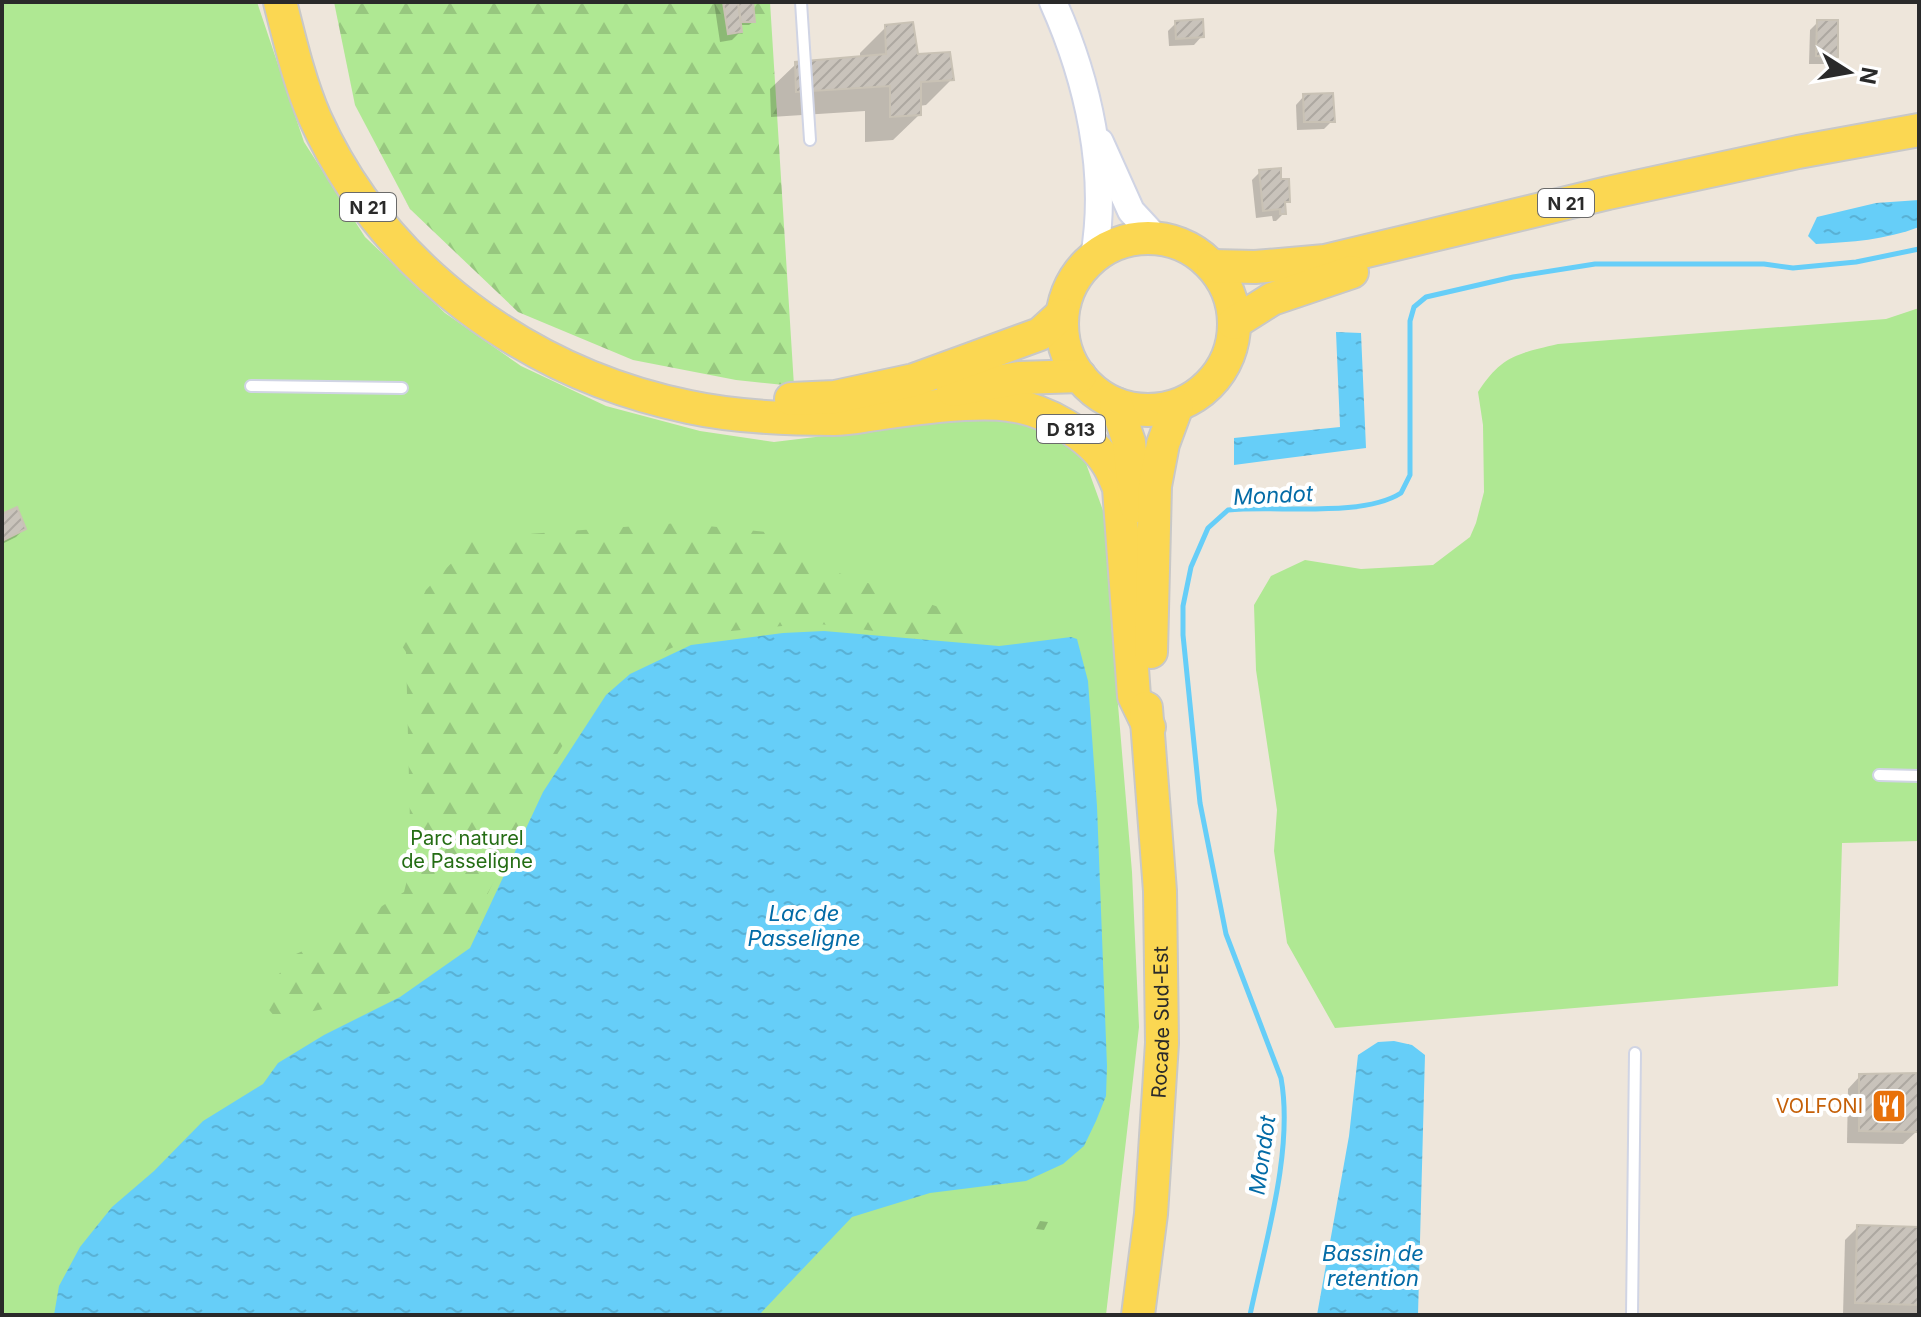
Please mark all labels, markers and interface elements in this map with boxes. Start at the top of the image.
north arrow [1809,32,1889,112]
text: N [1854,65,1883,87]
road number: N 21 [1538,189,1594,217]
road number: N 21 [340,193,396,221]
road number: D 813 [1037,415,1105,443]
water label: Mondot [1232,480,1314,510]
park label: Parc naturel de Passeligne [401,826,533,873]
water label: Lac de Passeligne [747,900,861,951]
street label: Rocade Sud-Est [1146,945,1174,1099]
restaurant icon: VOLFONI [1870,1087,1908,1125]
place label: VOLFONI [1776,1094,1863,1118]
water label: Mondot [1244,1113,1281,1196]
water label: Bassin de retention [1322,1240,1424,1291]

